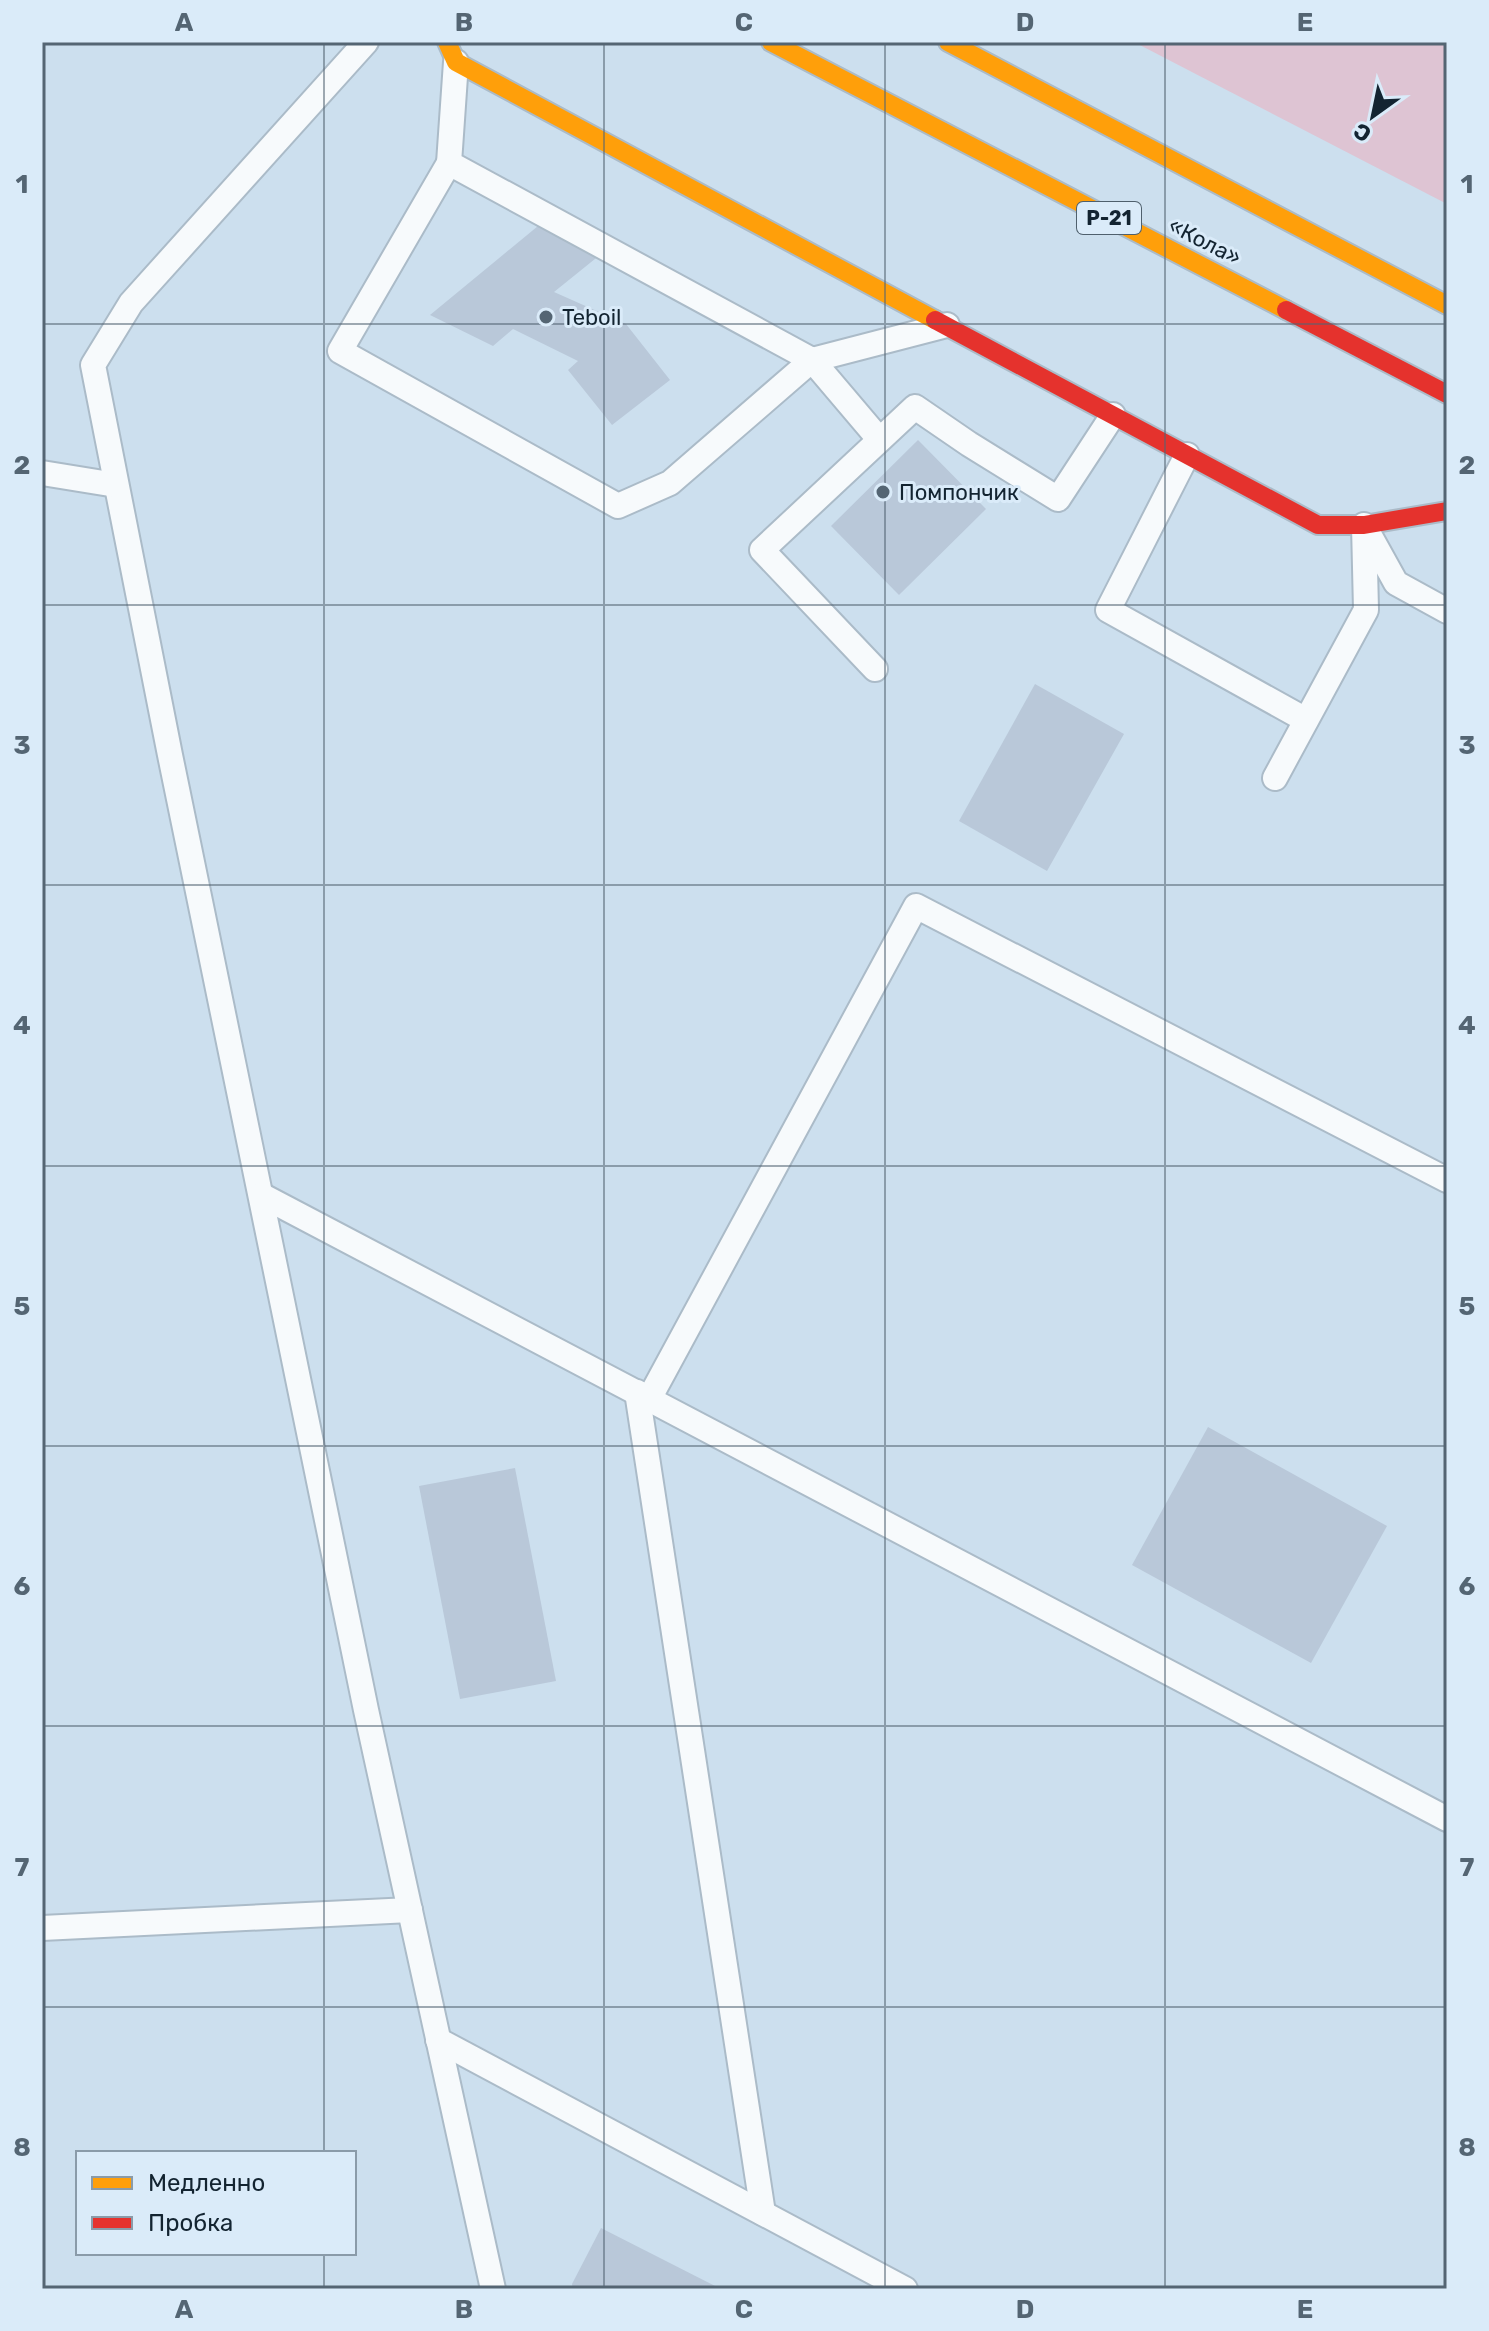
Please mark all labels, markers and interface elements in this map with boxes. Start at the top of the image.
text: A [175,7,194,38]
text: B [455,7,473,38]
text: C [735,7,753,38]
text: D [1016,7,1034,38]
text: E [1297,7,1313,38]
north arrow [1333,76,1413,156]
text: С [1349,117,1376,148]
text: 1 [16,169,28,200]
text: 1 [1461,169,1473,200]
road number: Р-21 [1077,202,1141,234]
street label: «Кола» [1164,212,1245,271]
place label: Teboil [562,304,621,331]
marker: Teboil [537,308,555,326]
text: 2 [14,450,30,481]
text: 2 [1459,450,1475,481]
place label: Помпончик [899,479,1019,506]
marker: Помпончик [874,483,892,501]
text: 3 [13,730,31,761]
text: 3 [1458,730,1476,761]
text: 4 [13,1010,31,1041]
text: 4 [1458,1010,1476,1041]
text: 5 [14,1291,30,1322]
text: 5 [1459,1291,1475,1322]
text: 6 [14,1571,31,1602]
text: 6 [1459,1571,1476,1602]
text: 7 [15,1852,30,1883]
text: 7 [1460,1852,1475,1883]
text: 8 [13,2132,31,2163]
text: 8 [1458,2132,1476,2163]
legend [76,2151,356,2255]
text: Медленно [148,2169,265,2197]
text: Пробка [148,2209,233,2237]
text: A [175,2294,194,2325]
text: B [455,2294,473,2325]
text: C [735,2294,753,2325]
text: D [1016,2294,1034,2325]
text: E [1297,2294,1313,2325]

